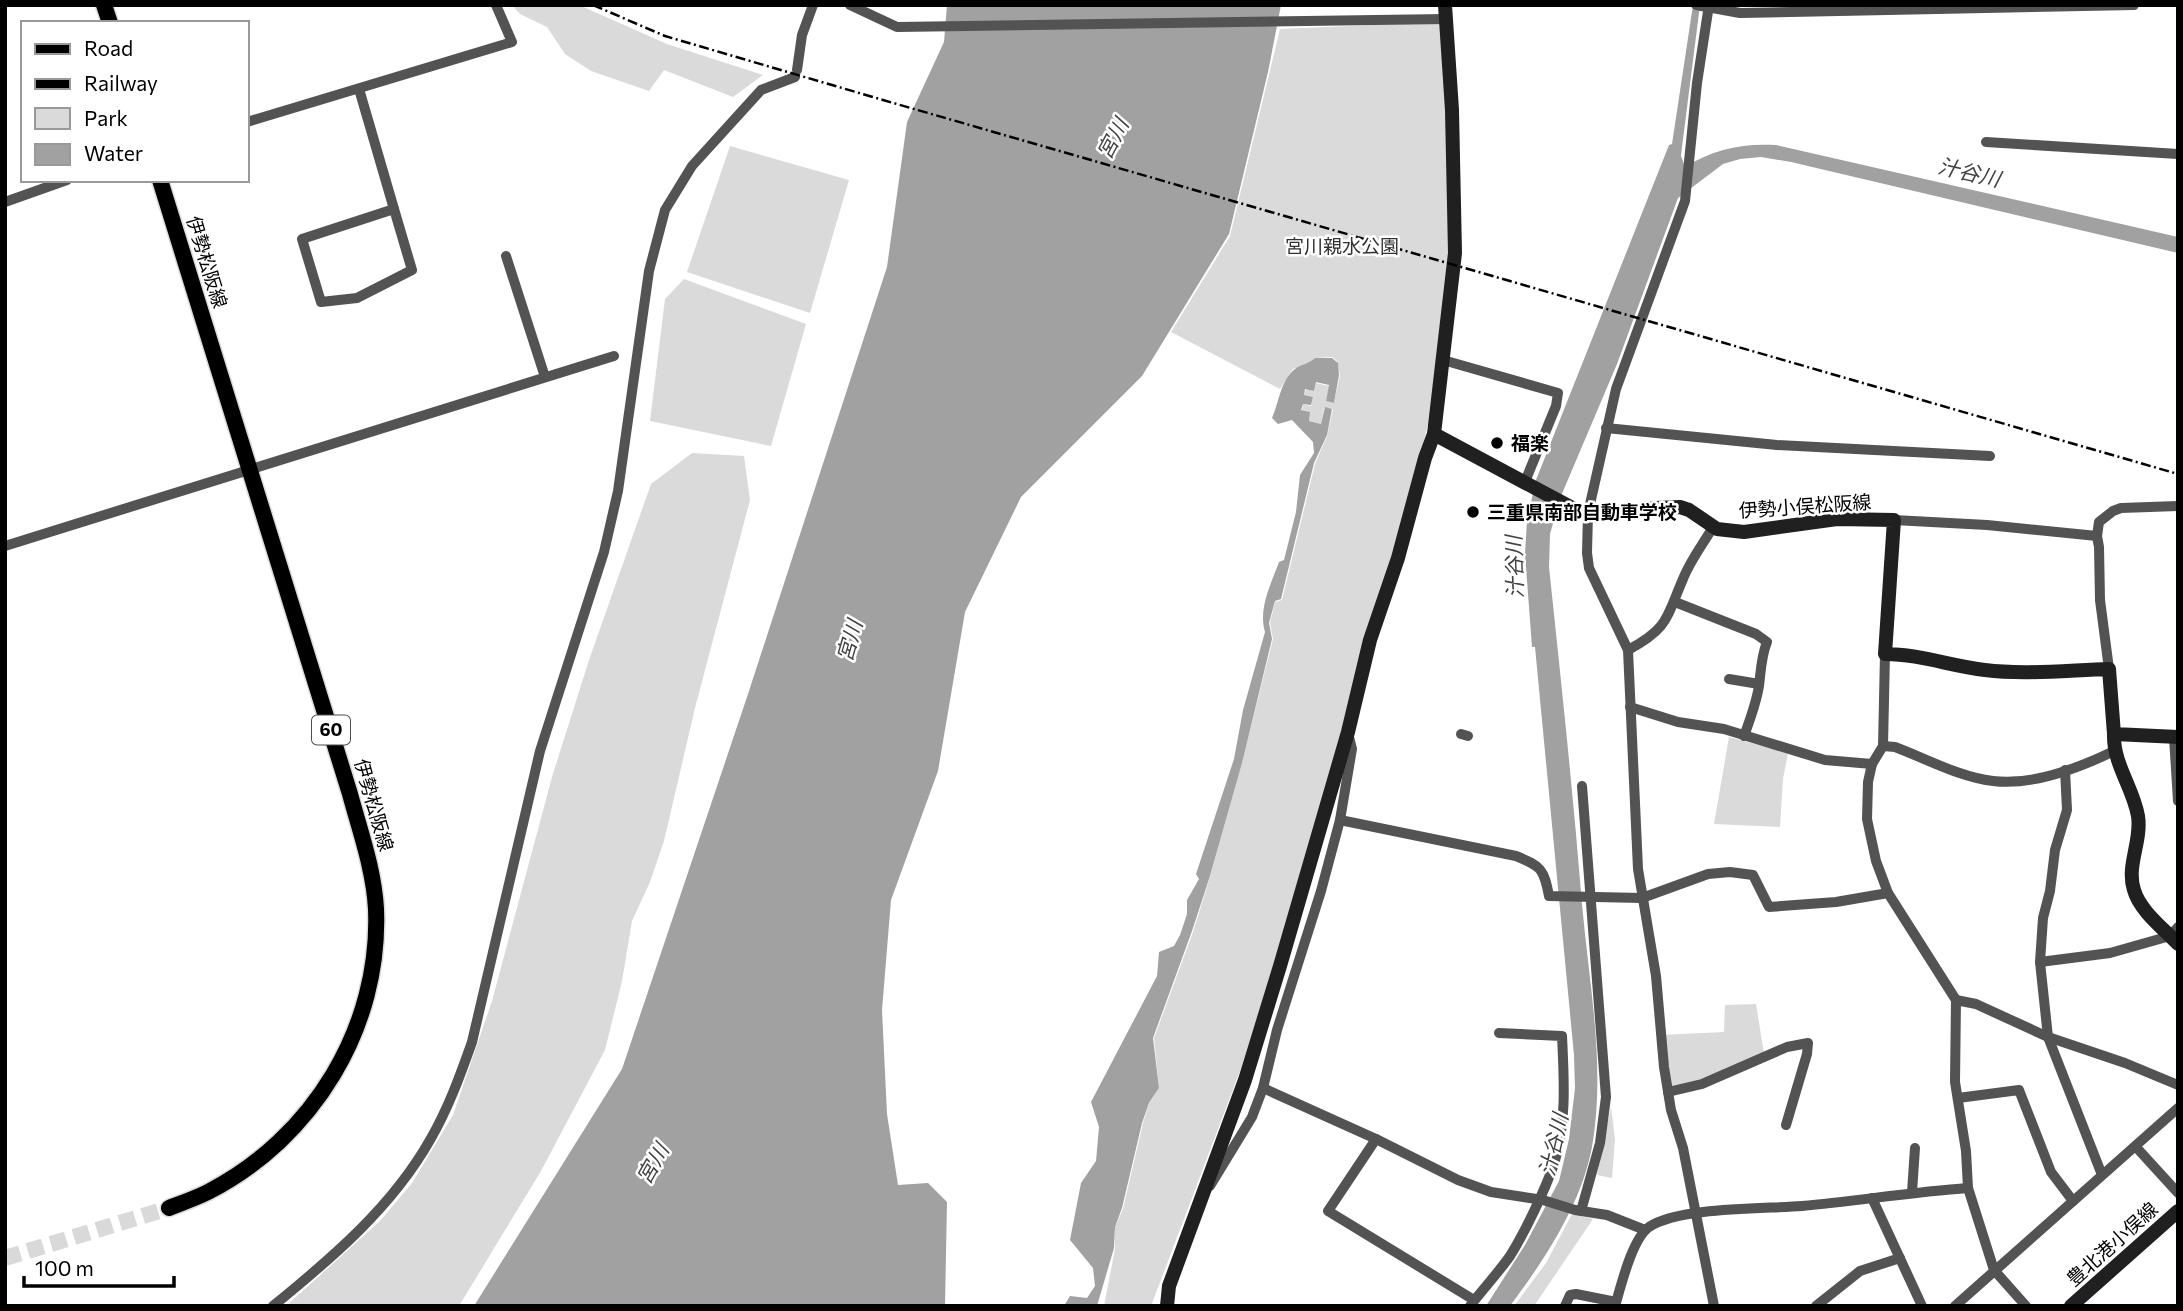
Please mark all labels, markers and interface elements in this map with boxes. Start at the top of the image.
legend [21,21,248,182]
text: Road [84,35,133,60]
text: Railway [84,70,158,95]
text: Park [84,105,128,130]
water label: 宮川 [1091,112,1134,163]
text: Water [84,140,143,165]
water label: 汁谷川 [1936,152,2005,191]
street label: 伊勢松阪線 [183,213,232,311]
park label: 宮川親水公園 [1285,234,1399,257]
place label: 福楽 [1511,431,1549,454]
marker: 福楽 [1489,435,1505,451]
street label: 伊勢小俣松阪線 [1738,489,1872,522]
place label: 三重県南部自動車学校 [1487,500,1677,523]
marker: 三重県南部自動車学校 [1465,504,1481,520]
water label: 汁谷川 [1500,533,1527,599]
water label: 宮川 [831,615,867,664]
road number: 60 [312,716,350,744]
street label: 伊勢松阪線 [350,756,399,854]
water label: 汁谷川 [1533,1109,1572,1178]
water label: 宮川 [630,1137,674,1188]
street label: 豊北港小俣線 [2062,1197,2162,1290]
scale bar [24,1244,175,1288]
text: 100 m [35,1255,94,1280]

